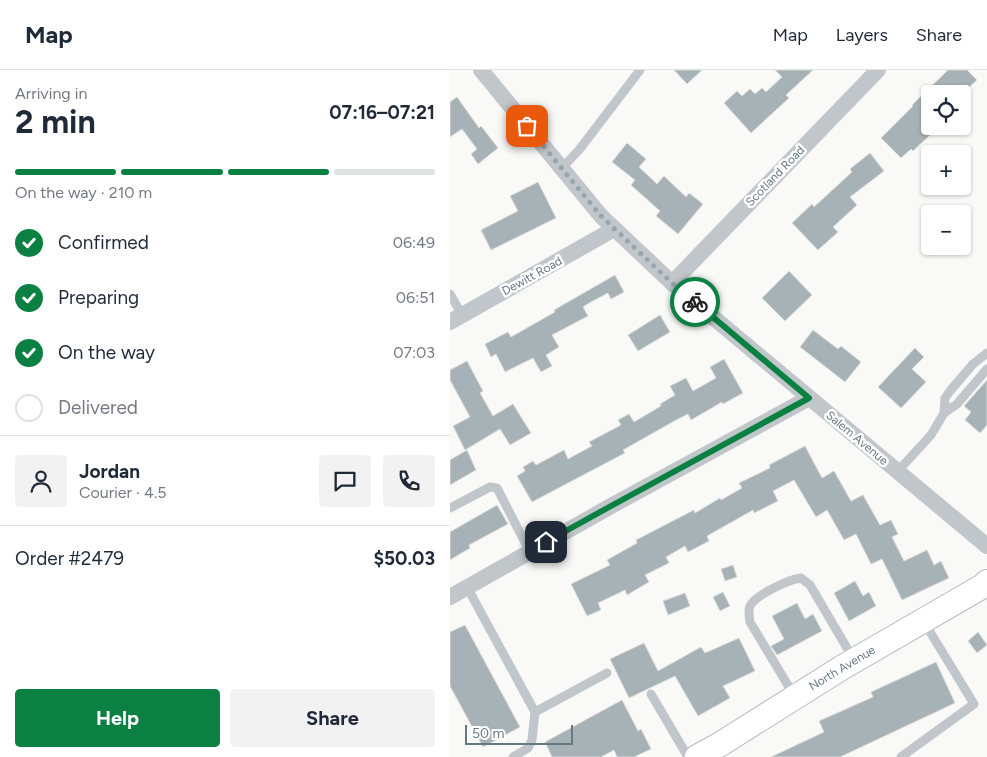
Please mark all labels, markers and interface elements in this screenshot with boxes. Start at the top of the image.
text: Map [25,20,73,49]
text: Map [773,24,808,46]
text: Layers [836,24,888,46]
text: Share [916,24,962,46]
text: Arriving in [15,84,87,103]
map controls [921,85,971,255]
button: locate [921,85,971,135]
text: 07:16–07:21 [329,101,435,124]
text: 2 min [15,103,96,141]
pin [506,105,548,147]
icon: bag [513,112,541,140]
street label: Scotland Road [743,143,807,209]
button: + [921,145,971,195]
text: On the way · 210 m [15,183,152,202]
button: − [921,205,971,255]
icon: check [15,229,43,257]
text: Confirmed [58,231,149,254]
text: 06:49 [393,233,435,252]
street label: Dewitt Road [500,254,564,298]
courier [670,277,720,327]
icon: check [15,284,43,312]
text: Preparing [58,286,139,309]
text: 06:51 [396,288,435,307]
icon: bike [681,288,709,316]
icon: check [15,339,43,367]
text: On the way [58,341,155,364]
text: 07:03 [393,343,435,362]
text: Delivered [58,396,138,419]
street label: Salem Avenue [823,408,891,468]
button: person [15,455,67,507]
button: chat [319,455,371,507]
button: phone [383,455,435,507]
text: Jordan [79,460,140,483]
text: Courier · 4.5 [79,483,166,502]
pin [525,521,567,563]
icon: home [532,528,560,556]
text: Order #2479 [15,547,124,570]
text: $50.03 [374,547,435,570]
street label: North Avenue [806,642,878,693]
button: Help [15,689,220,747]
button: Share [230,689,435,747]
scale bar [465,722,572,745]
text: 50 m [472,725,504,742]

